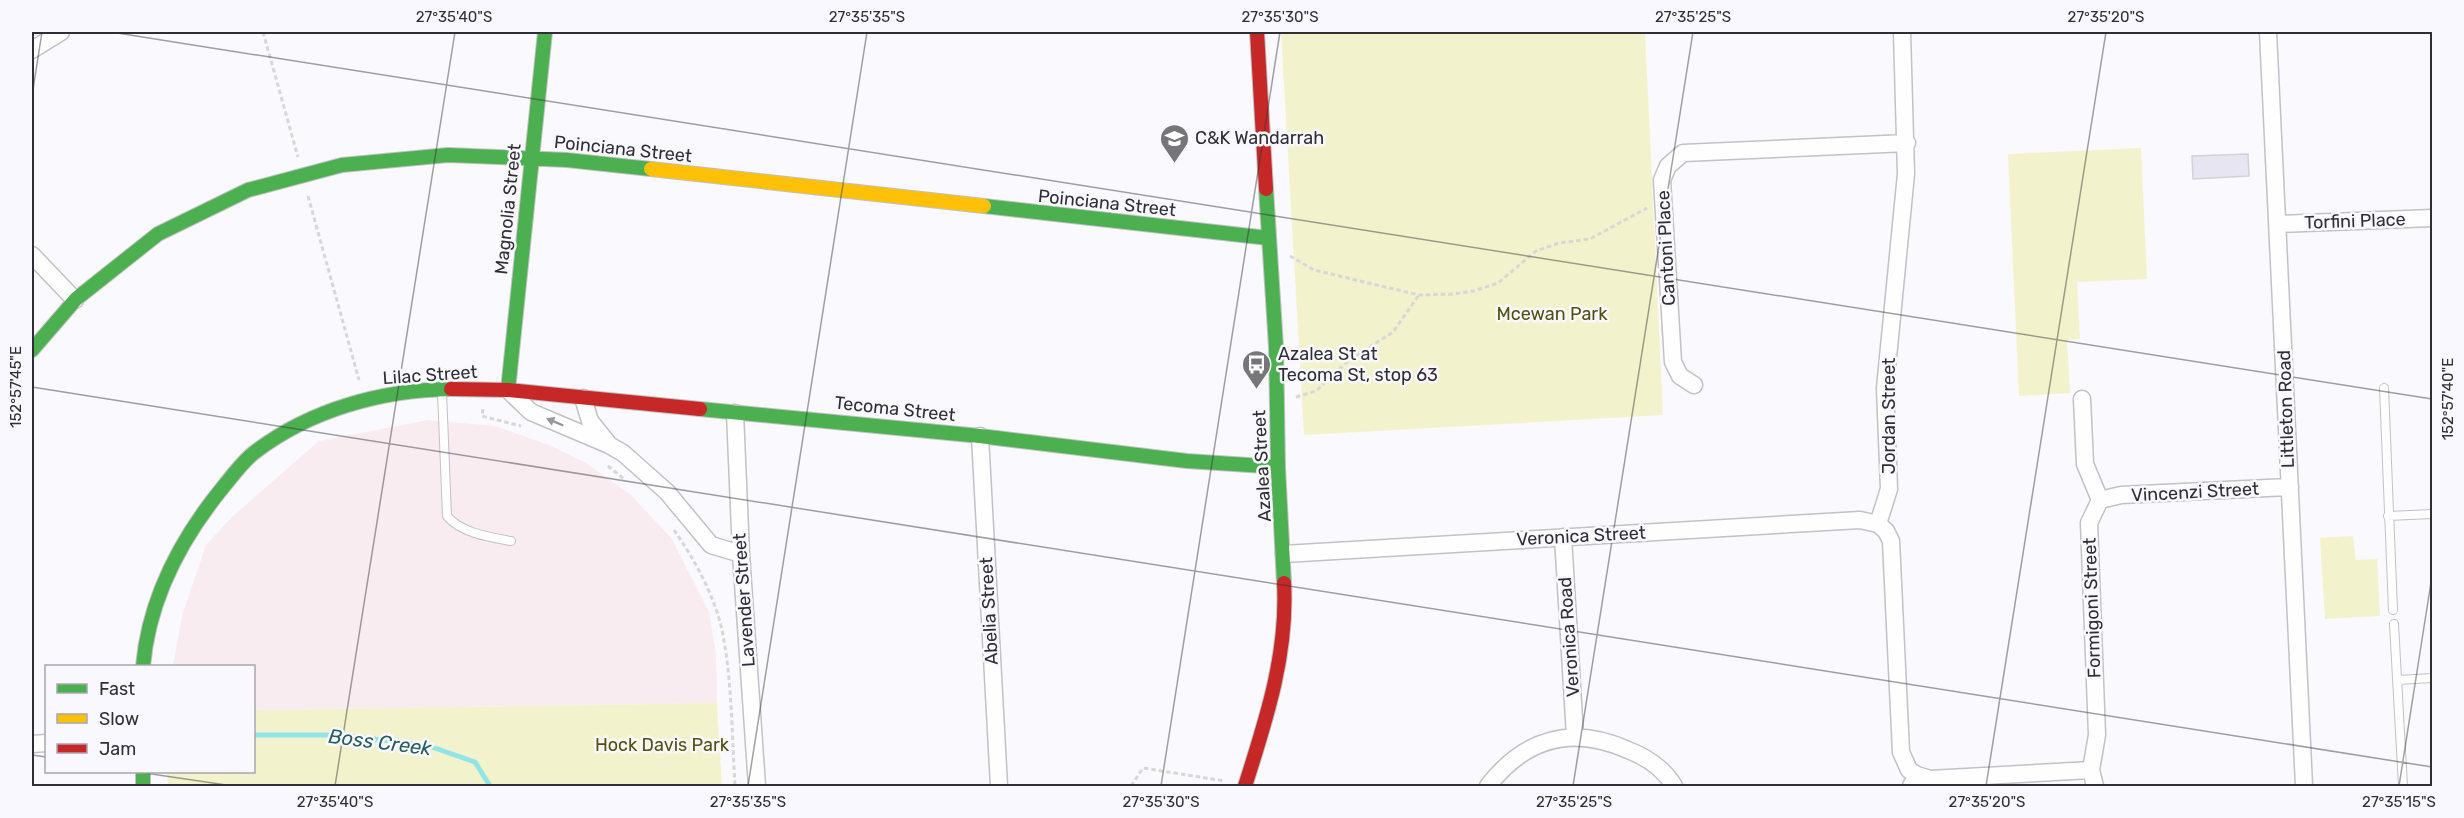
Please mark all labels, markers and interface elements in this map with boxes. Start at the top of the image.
text: 27°35'40"S [416,8,492,26]
text: 27°35'35"S [829,8,905,26]
text: 27°35'30"S [1242,8,1319,26]
text: 27°35'25"S [1655,8,1731,26]
text: 27°35'20"S [2068,8,2144,26]
school or university icon: C&K Wandarrah [1158,122,1190,164]
place label: C&K Wandarrah [1195,127,1324,149]
street label: Poinciana Street [553,131,693,167]
street label: Magnolia Street [490,143,526,275]
street label: Poinciana Street [1037,185,1177,221]
street label: Cantoni Place [1652,190,1680,306]
street label: Torfini Place [2304,208,2406,234]
park label: Mcewan Park [1497,303,1608,325]
place label: Azalea St at Tecoma St, stop 63 [1278,343,1438,386]
text: 152°57'45"E [7,346,25,428]
bus stop icon: Azalea St at Tecoma St, stop 63 [1241,348,1273,390]
street label: Littleton Road [2273,349,2299,469]
street label: Jordan Street [1878,358,1900,474]
text: 152°57'40"E [2439,358,2457,440]
street label: Lilac Street [382,361,478,389]
street label: Tecoma Street [833,392,957,426]
street label: Azalea Street [1248,410,1276,522]
one-way arrow [546,417,564,427]
street label: Vincenzi Street [2131,478,2259,506]
street label: Veronica Street [1516,522,1646,550]
street label: Lavender Street [728,532,760,668]
street label: Formigoni Street [2079,537,2105,679]
street label: Abelia Street [975,557,1003,665]
street label: Veronica Road [1554,576,1584,698]
legend [45,665,255,773]
text: Fast [99,678,135,700]
text: Slow [99,708,139,730]
water label: Boss Creek [327,724,434,760]
park label: Hock Davis Park [595,734,730,756]
text: Jam [99,738,136,760]
text: 27°35'40"S [297,793,373,811]
text: 27°35'35"S [710,793,786,811]
text: 27°35'30"S [1123,793,1200,811]
text: 27°35'25"S [1536,793,1612,811]
text: 27°35'20"S [1949,793,2025,811]
text: 27°35'15"S [2362,793,2436,811]

